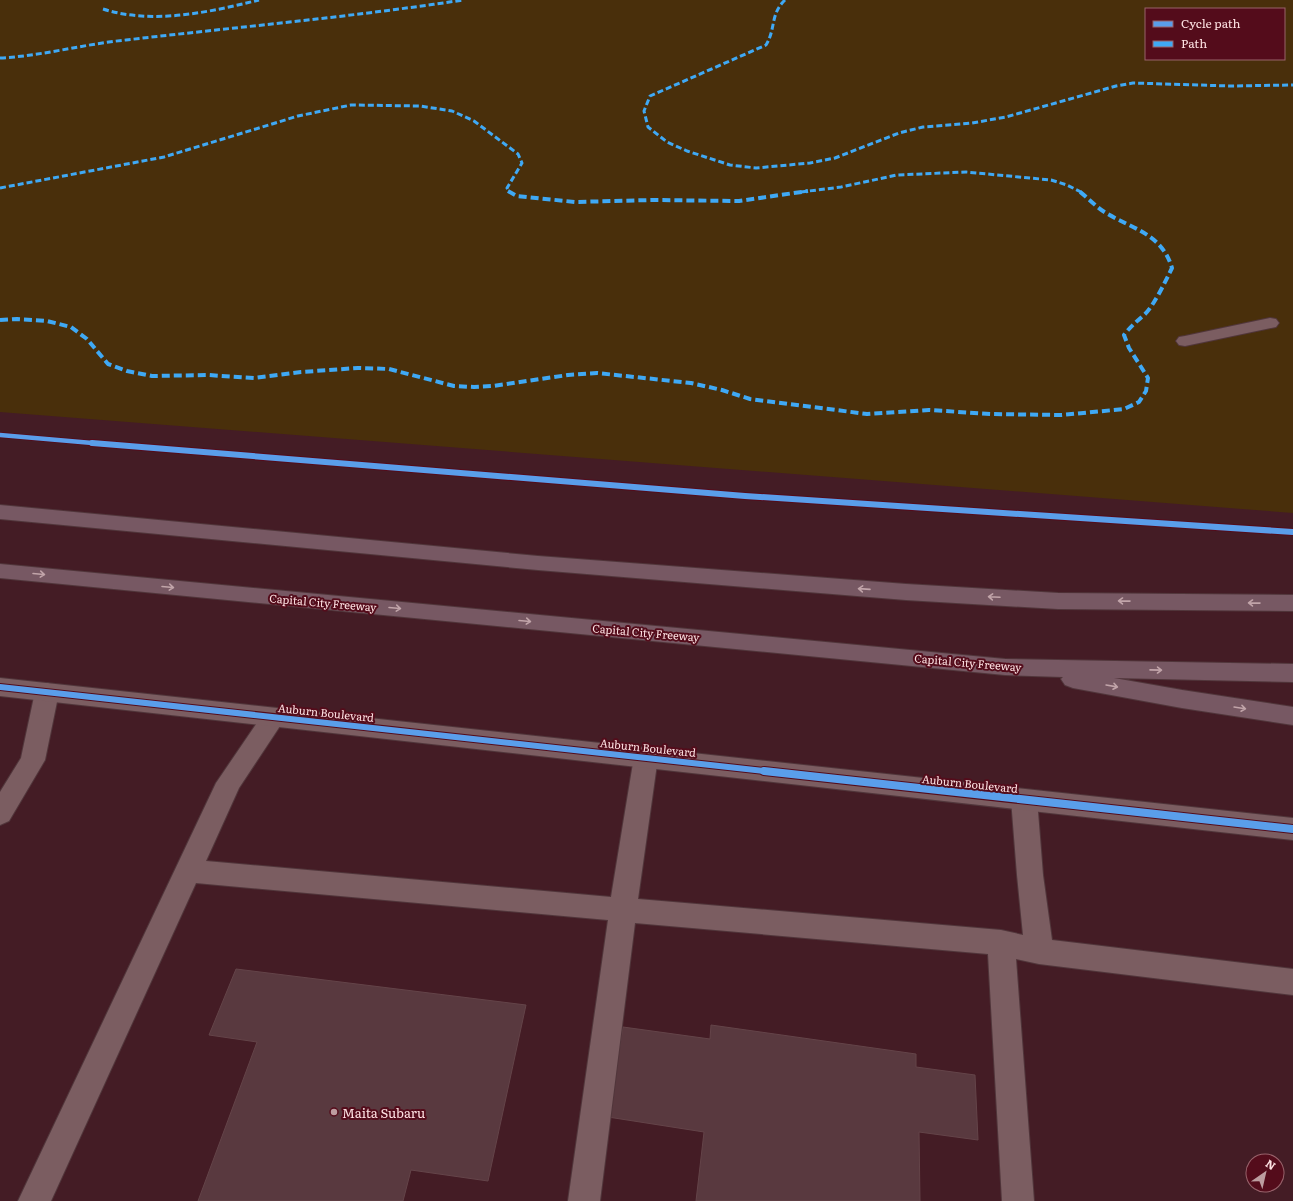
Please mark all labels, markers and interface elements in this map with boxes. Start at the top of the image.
legend [1145,8,1285,60]
text: Cycle path [1181,14,1241,32]
text: Path [1181,34,1207,52]
one-way arrow [32,571,45,578]
one-way arrow [161,583,174,590]
one-way arrow [858,585,871,592]
street label: Capital City Freeway [269,589,378,615]
one-way arrow [988,593,1001,601]
one-way arrow [1118,597,1131,605]
one-way arrow [1248,599,1261,607]
one-way arrow [388,605,401,612]
one-way arrow [518,617,531,624]
street label: Capital City Freeway [592,619,701,645]
street label: Capital City Freeway [914,649,1023,675]
one-way arrow [1149,666,1162,674]
one-way arrow [1105,682,1118,690]
street label: Auburn Boulevard [277,699,375,725]
one-way arrow [1233,704,1246,712]
street label: Auburn Boulevard [599,734,697,760]
street label: Auburn Boulevard [921,770,1019,796]
place label: Maita Subaru [342,1103,425,1122]
marker: Maita Subaru [329,1107,339,1117]
north arrow [1245,1153,1285,1193]
text: N [1263,1155,1279,1173]

